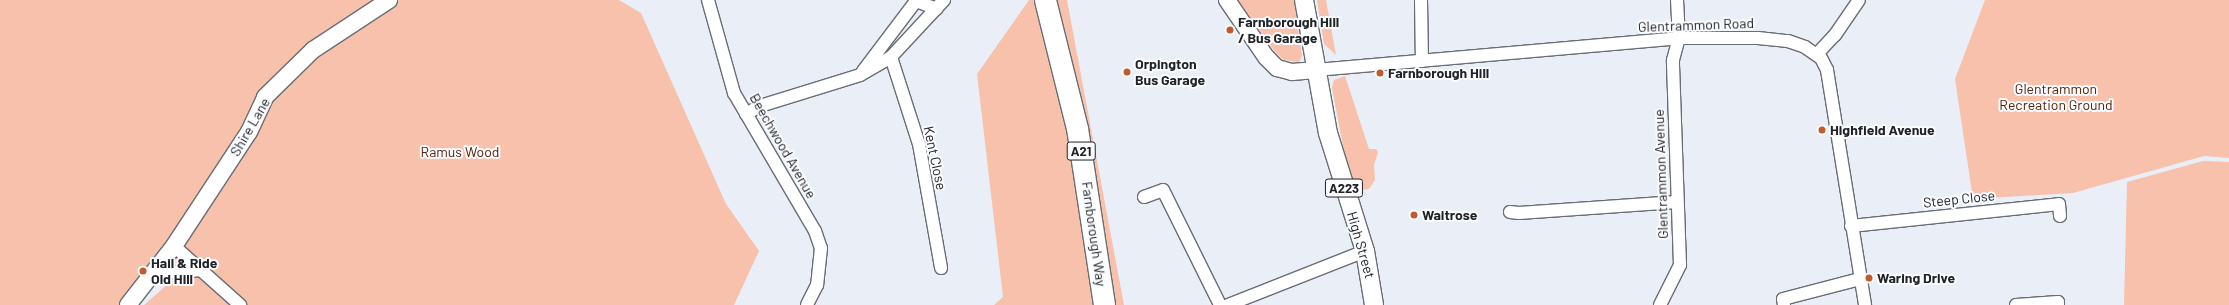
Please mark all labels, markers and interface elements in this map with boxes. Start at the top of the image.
place label: Farnborough Hill / Bus Garage [1238,14,1339,46]
street label: Glentrammon Road [1638,15,1754,35]
marker: Farnborough Hill / Bus Garage [1225,25,1235,35]
place label: Orpington Bus Garage [1135,56,1205,88]
place label: Farnborough Hill [1388,65,1489,81]
marker: Orpington Bus Garage [1122,67,1132,77]
marker: Farnborough Hill [1375,68,1385,78]
park label: Glentrammon Recreation Ground [1999,81,2113,114]
street label: Beechwood Avenue [746,91,820,201]
street label: Shire Lane [227,95,273,159]
street label: Glentrammon Avenue [1650,109,1672,239]
place label: Highfield Avenue [1830,122,1935,138]
street label: Kent Close [920,125,950,191]
marker: Highfield Avenue [1817,125,1827,135]
road number: A21 [1066,140,1096,162]
park label: Ramus Wood [421,144,499,160]
road number: A223 [1324,177,1364,199]
street label: Farnborough Way [1078,181,1110,287]
street label: Steep Close [1922,187,1996,211]
place label: Waitrose [1422,207,1477,223]
street label: High Street [1343,210,1379,280]
marker: Waitrose [1409,210,1419,220]
place label: Hail & Ride Old Hill [151,255,217,288]
marker: Hail & Ride Old Hill [138,266,148,276]
place label: Waring Drive [1877,270,1955,286]
marker: Waring Drive [1864,273,1874,283]

